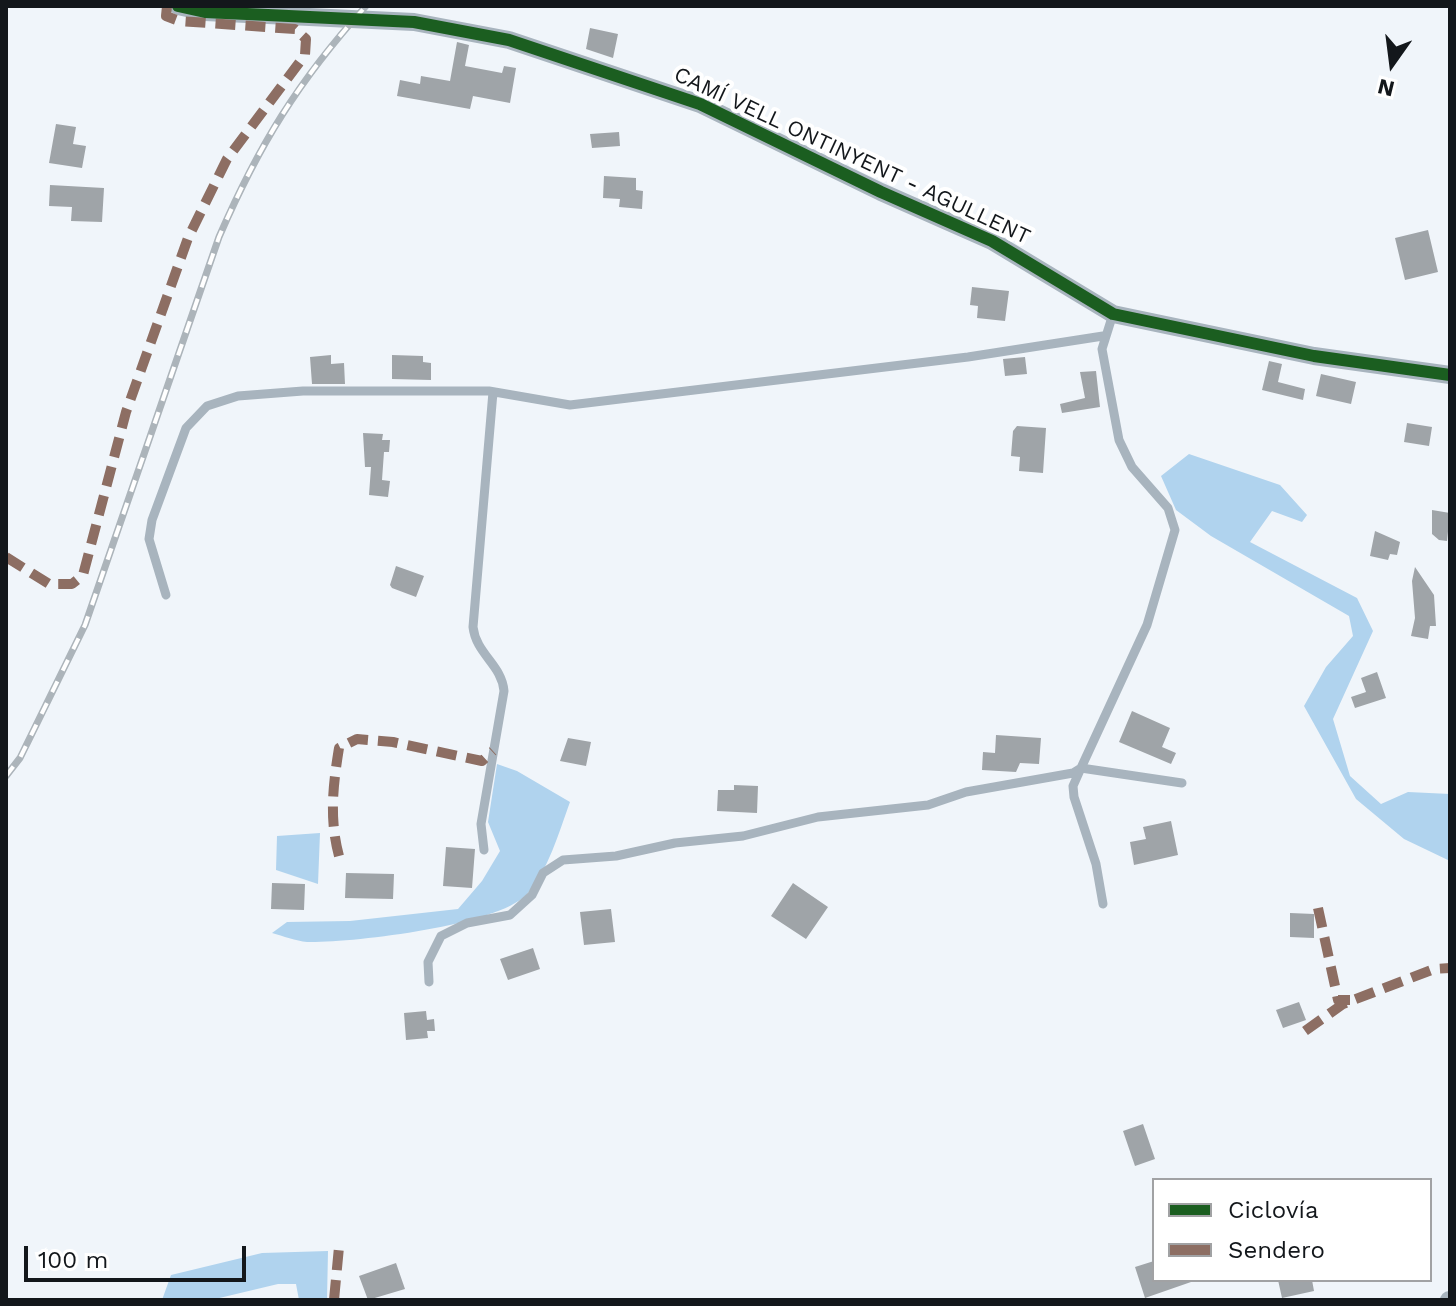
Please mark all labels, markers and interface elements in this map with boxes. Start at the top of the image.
north arrow [1352,24,1432,104]
street label: CAMÍ VELL ONTINYENT - AGULLENT [670,62,1034,250]
text: N [1375,74,1397,102]
legend [1152,1178,1432,1282]
text: Ciclovía [1228,1196,1318,1224]
scale bar [28,1230,250,1280]
text: Sendero [1228,1236,1325,1264]
text: 100 m [38,1246,108,1274]

